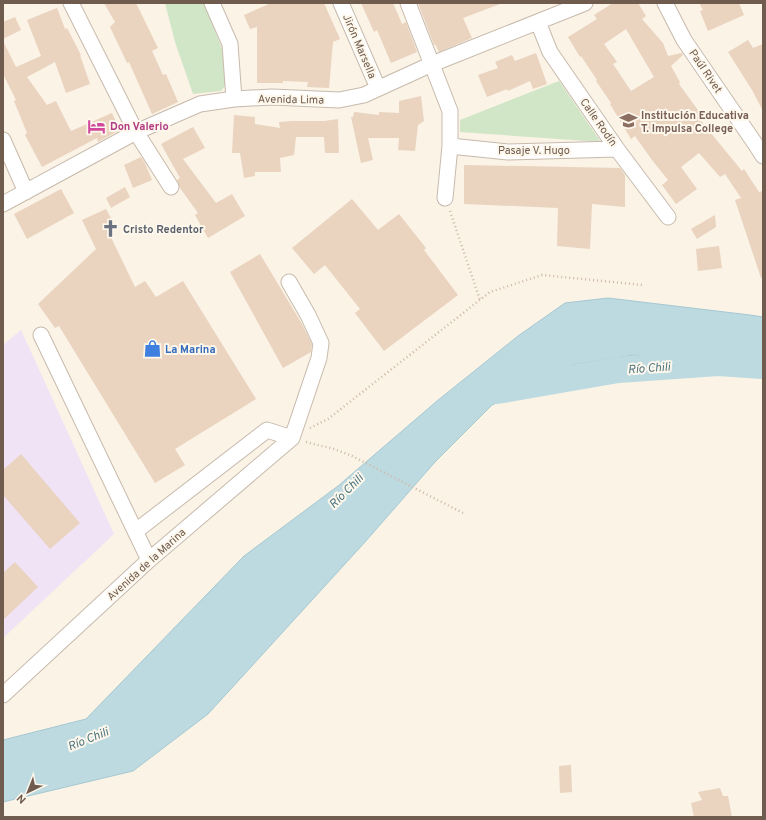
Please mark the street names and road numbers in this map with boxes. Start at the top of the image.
street label: Jirón Marsella [339,12,379,81]
street label: Paúl Rivet [685,47,725,96]
street label: Avenida Lima [258,92,324,108]
street label: Calle Rodín [576,96,620,149]
street label: Pasaje V. Hugo [498,144,570,158]
street label: Avenida de la Marina [104,525,189,604]

